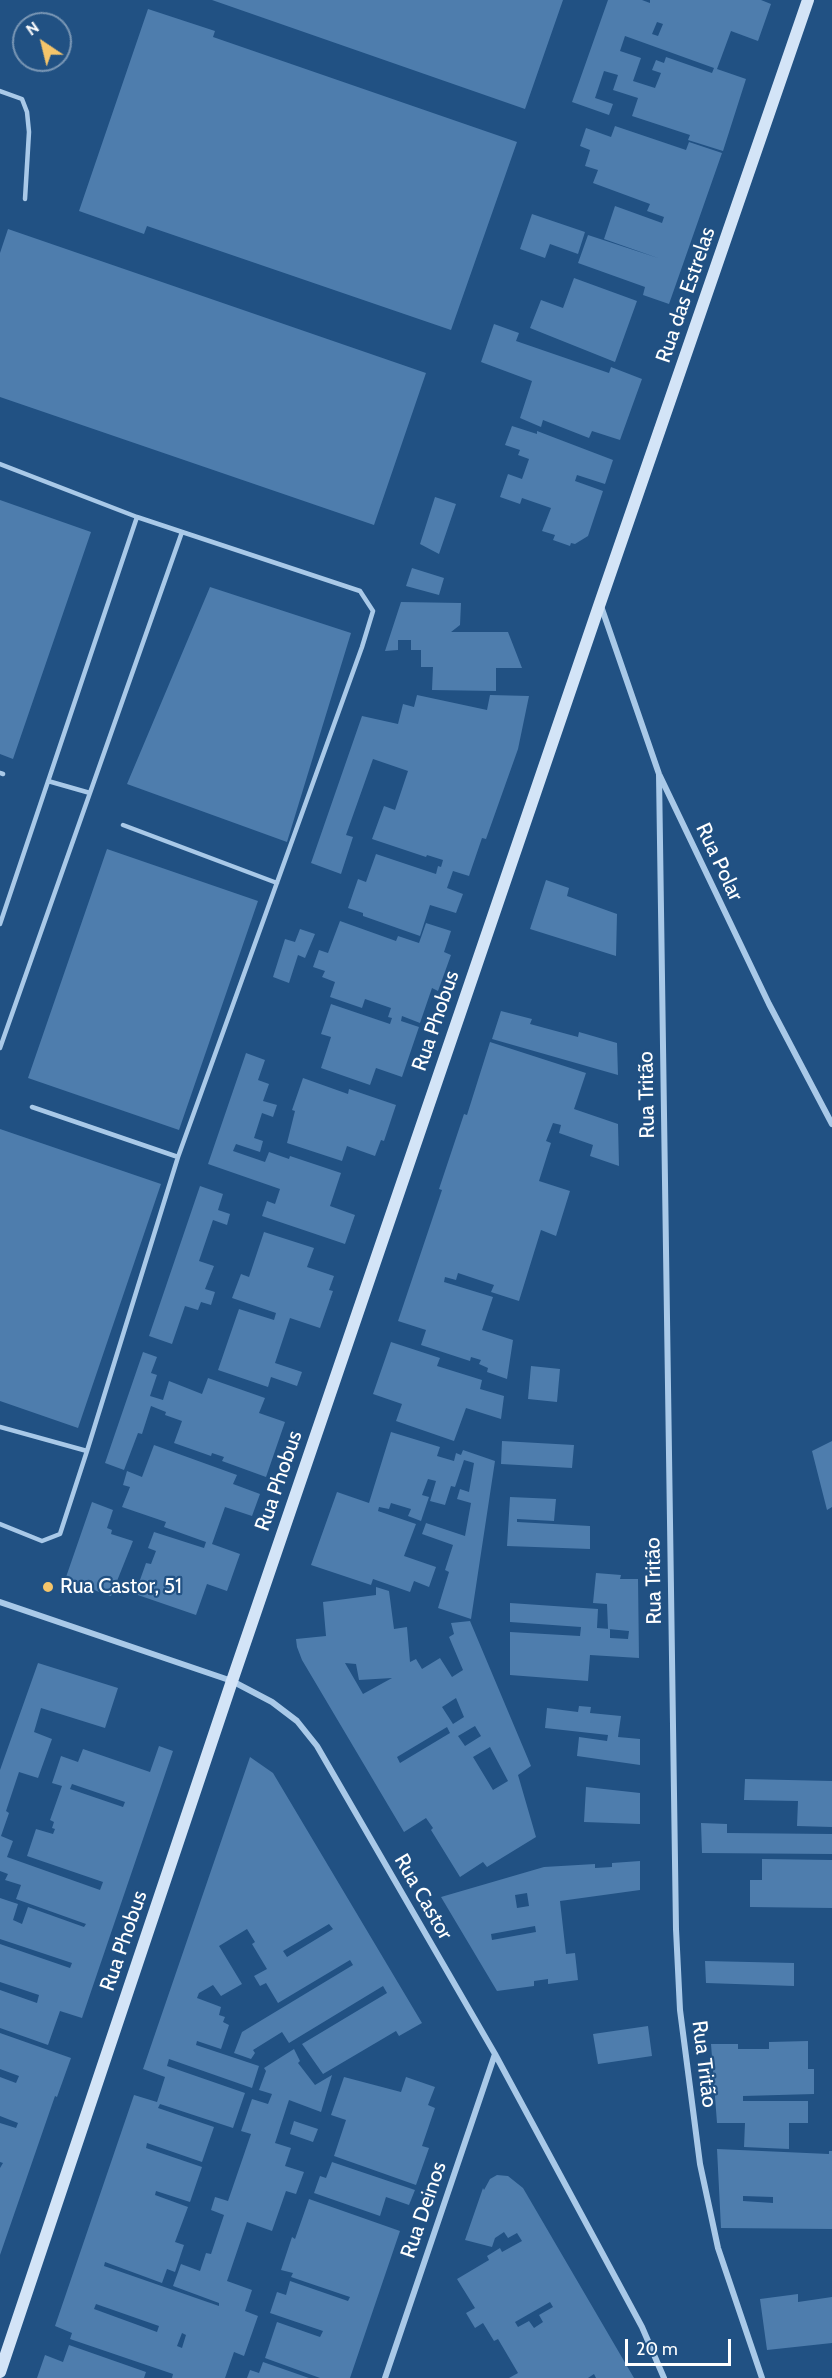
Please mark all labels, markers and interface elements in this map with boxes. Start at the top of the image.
north arrow [12,12,72,72]
text: N [22,17,43,40]
street label: Rua das Estrelas [651,224,721,366]
street label: Rua Polar [690,819,748,905]
street label: Rua Phobus [407,968,465,1074]
street label: Rua Tritão [634,1051,660,1139]
street label: Rua Phobus [250,1428,308,1534]
street label: Rua Tritão [641,1537,667,1625]
place label: Rua Castor, 51 [60,1574,182,1600]
marker: Rua Castor, 51 [41,1580,55,1594]
street label: Rua Castor [388,1850,458,1944]
street label: Rua Phobus [95,1888,153,1994]
street label: Rua Tritão [686,2019,722,2109]
street label: Rua Deinos [396,2158,452,2262]
scale bar [628,2327,734,2365]
text: 20 m [636,2338,678,2360]

